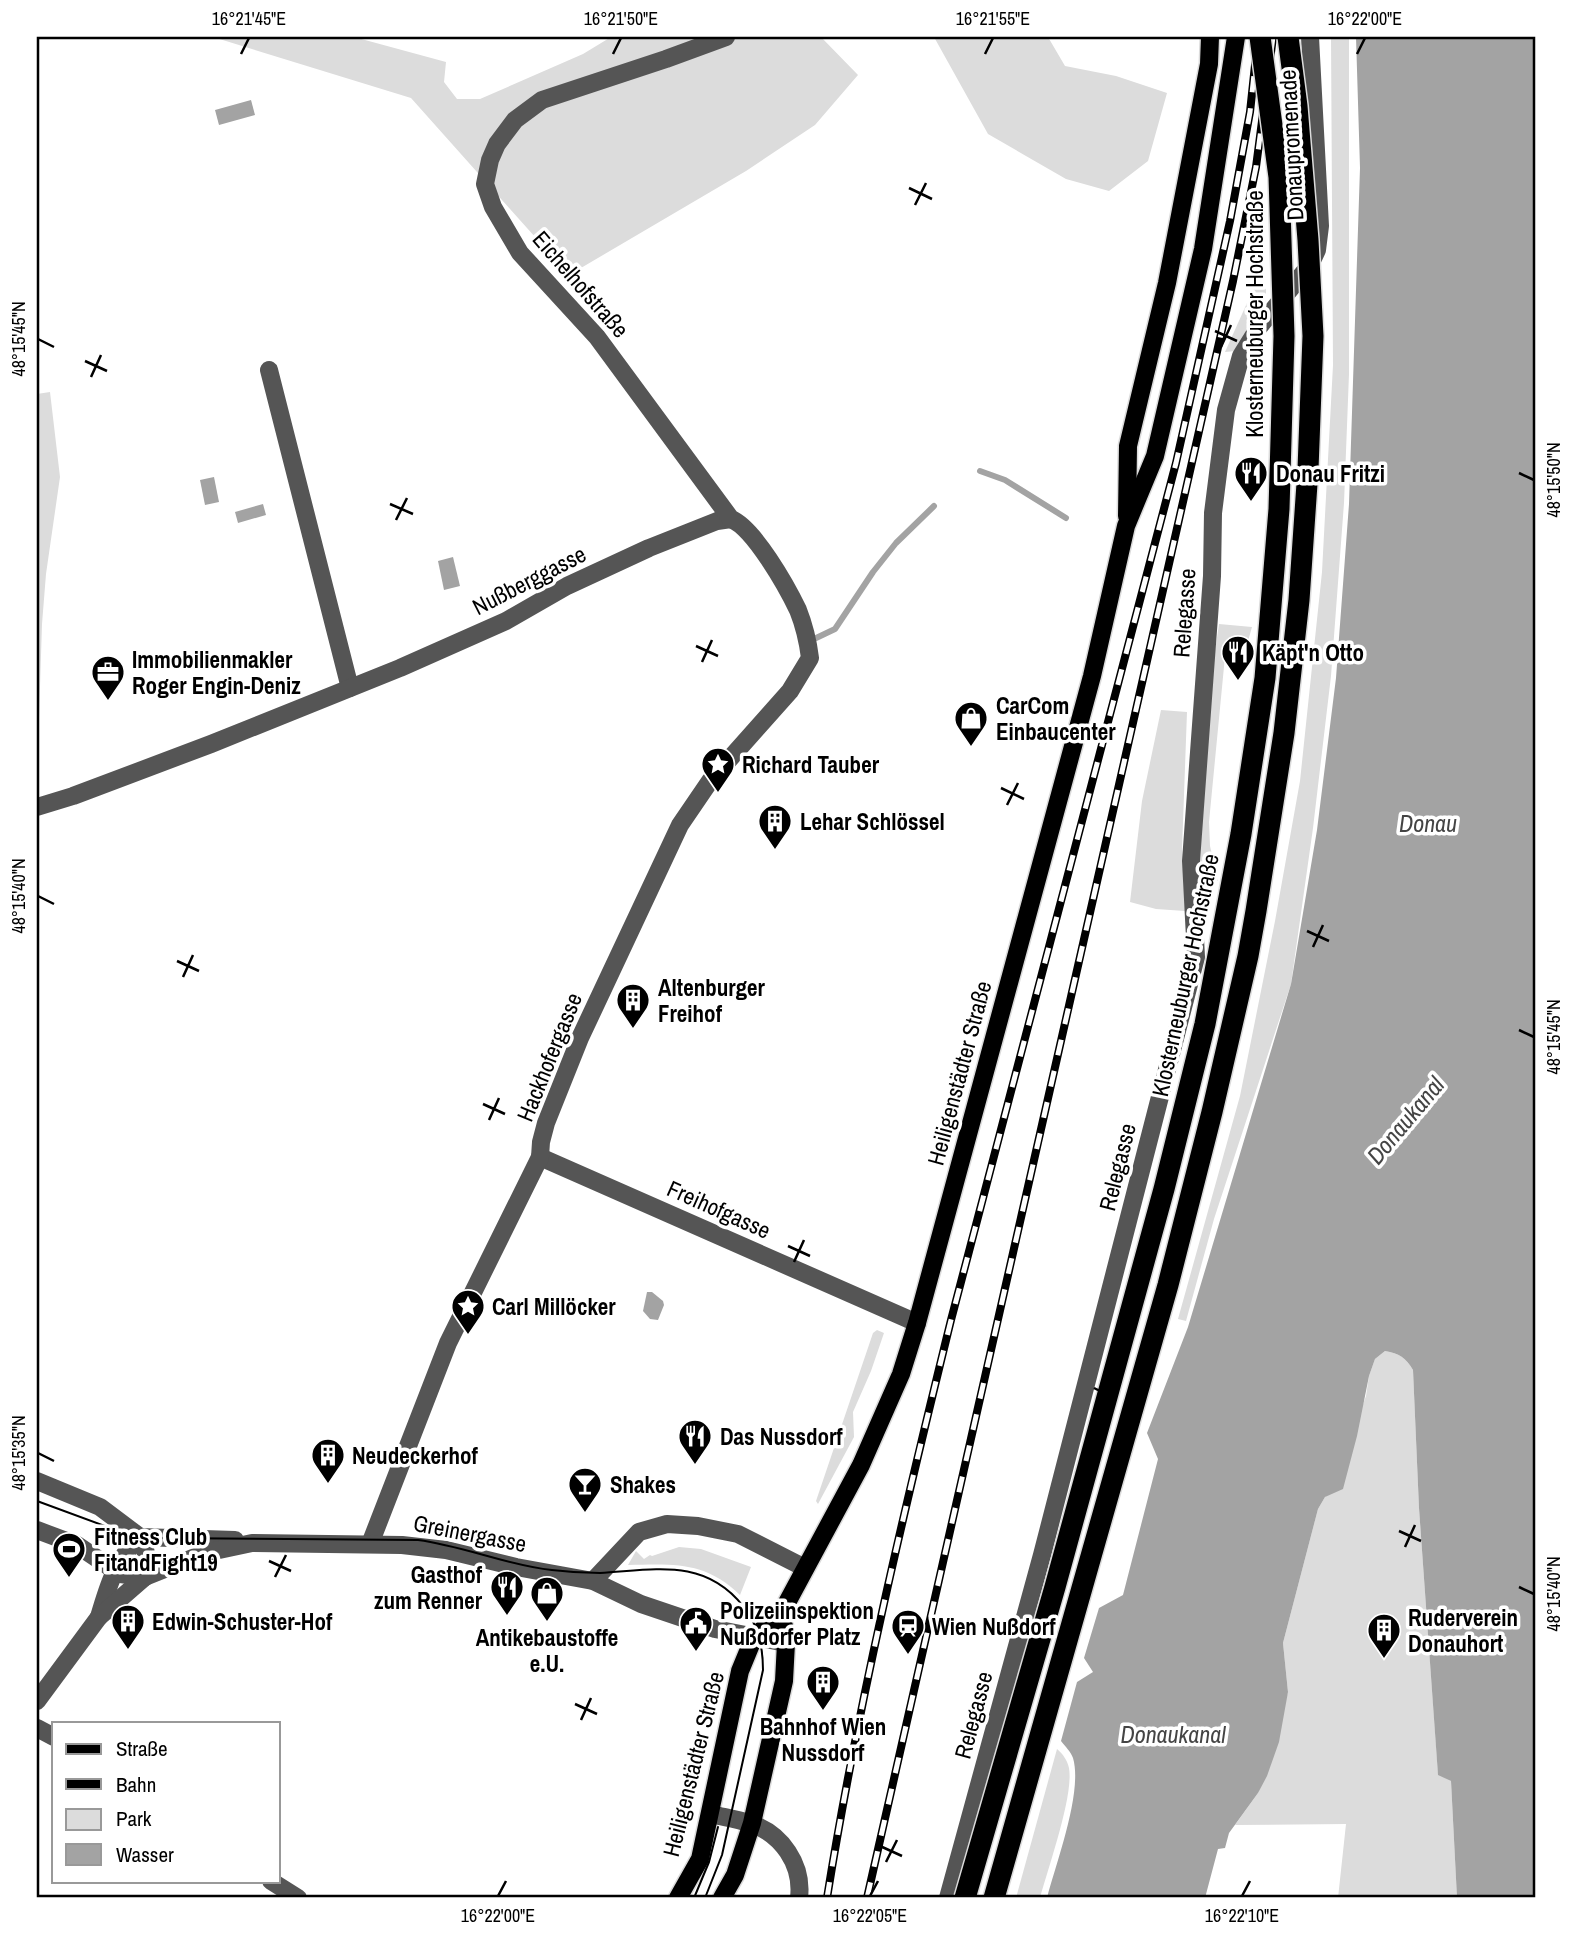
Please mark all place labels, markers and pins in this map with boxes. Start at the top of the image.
restaurant icon: Donau Fritzi [1232,454,1270,503]
place label: Donau Fritzi [1276,458,1385,489]
restaurant icon: Käpt'n Otto [1219,633,1257,682]
place label: Käpt'n Otto [1262,637,1364,668]
place label: Immobilienmakler Roger Engin-Deniz [132,644,301,701]
office icon: Immobilienmakler Roger Engin-Deniz [89,653,127,702]
place label: CarCom Einbaucenter [996,690,1116,747]
shop icon: CarCom Einbaucenter [952,699,990,748]
place icon: Richard Tauber [699,745,737,794]
place label: Richard Tauber [742,749,880,780]
building icon: Lehar Schlössel [756,802,794,851]
place label: Lehar Schlössel [800,806,945,837]
place label: Altenburger Freihof [658,972,766,1029]
building icon: Altenburger Freihof [614,981,652,1030]
place icon: Carl Millöcker [449,1287,487,1336]
place label: Carl Millöcker [492,1291,616,1322]
restaurant icon: Das Nussdorf [676,1417,714,1466]
place label: Das Nussdorf [720,1421,843,1452]
building icon: Neudeckerhof [309,1436,347,1485]
place label: Neudeckerhof [352,1440,478,1471]
bar icon: Shakes [566,1465,604,1514]
place label: Shakes [610,1469,676,1500]
place label: Fitness Club FitandFight19 [94,1521,218,1578]
sports icon: Fitness Club FitandFight19 [50,1530,88,1579]
place label: Gasthof zum Renner [374,1559,483,1616]
restaurant icon: Gasthof zum Renner [488,1568,526,1617]
shop icon: Antikebaustoffe e.U. [528,1574,566,1623]
place label: Polizeiinspektion Nußdorfer Platz [720,1595,874,1652]
building icon: Edwin-Schuster-Hof [109,1602,147,1651]
place label: Ruderverein Donauhort [1408,1602,1518,1659]
public building icon: Polizeiinspektion Nußdorfer Platz [677,1604,715,1653]
place label: Edwin-Schuster-Hof [152,1606,333,1637]
station icon: Wien Nußdorf [889,1607,927,1656]
place label: Wien Nußdorf [932,1611,1056,1642]
building icon: Ruderverein Donauhort [1365,1611,1403,1660]
place label: Antikebaustoffe e.U. [476,1622,618,1679]
building icon: Bahnhof Wien Nussdorf [804,1663,842,1712]
place label: Bahnhof Wien Nussdorf [760,1711,886,1768]

